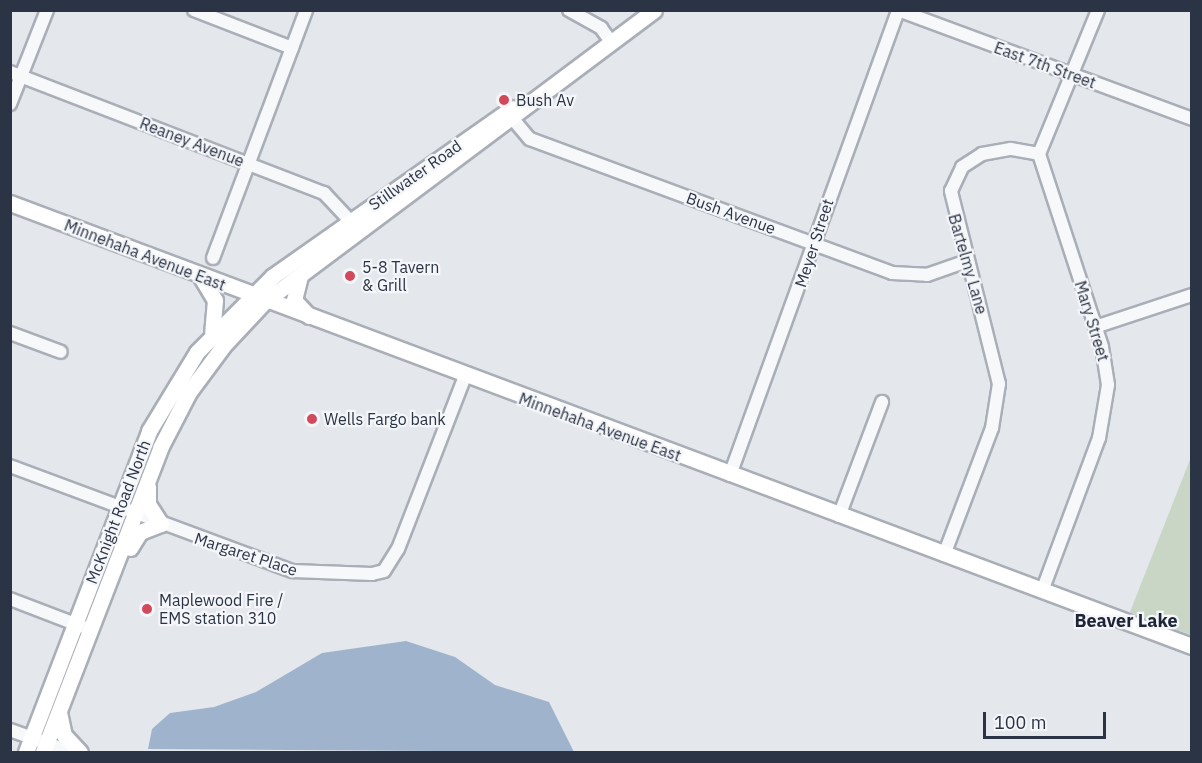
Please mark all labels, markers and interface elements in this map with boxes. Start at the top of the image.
street label: East 7th Street [991,38,1099,92]
place label: Bush Av [516,90,574,110]
marker: Bush Av [497,93,511,107]
street label: Reaney Avenue [137,113,247,171]
street label: Stillwater Road [365,136,465,214]
street label: Bush Avenue [684,188,778,238]
street label: Meyer Street [791,196,837,290]
street label: Bartelmy Lane [944,212,992,316]
street label: Minnehaha Avenue East [62,215,228,295]
place label: 5-8 Tavern & Grill [362,257,439,295]
marker: 5-8 Tavern & Grill [343,269,357,283]
street label: Mary Street [1071,278,1113,364]
street label: Minnehaha Avenue East [516,389,684,465]
place label: Wells Fargo bank [324,409,446,429]
marker: Wells Fargo bank [305,412,319,426]
street label: McKnight Road North [82,437,154,587]
street label: Margaret Place [192,528,300,580]
place label: Maplewood Fire / EMS station 310 [159,590,283,628]
marker: Maplewood Fire / EMS station 310 [140,602,154,616]
district label: Beaver Lake [1074,610,1178,632]
scale bar [986,700,1109,738]
text: 100 m [994,711,1046,734]

